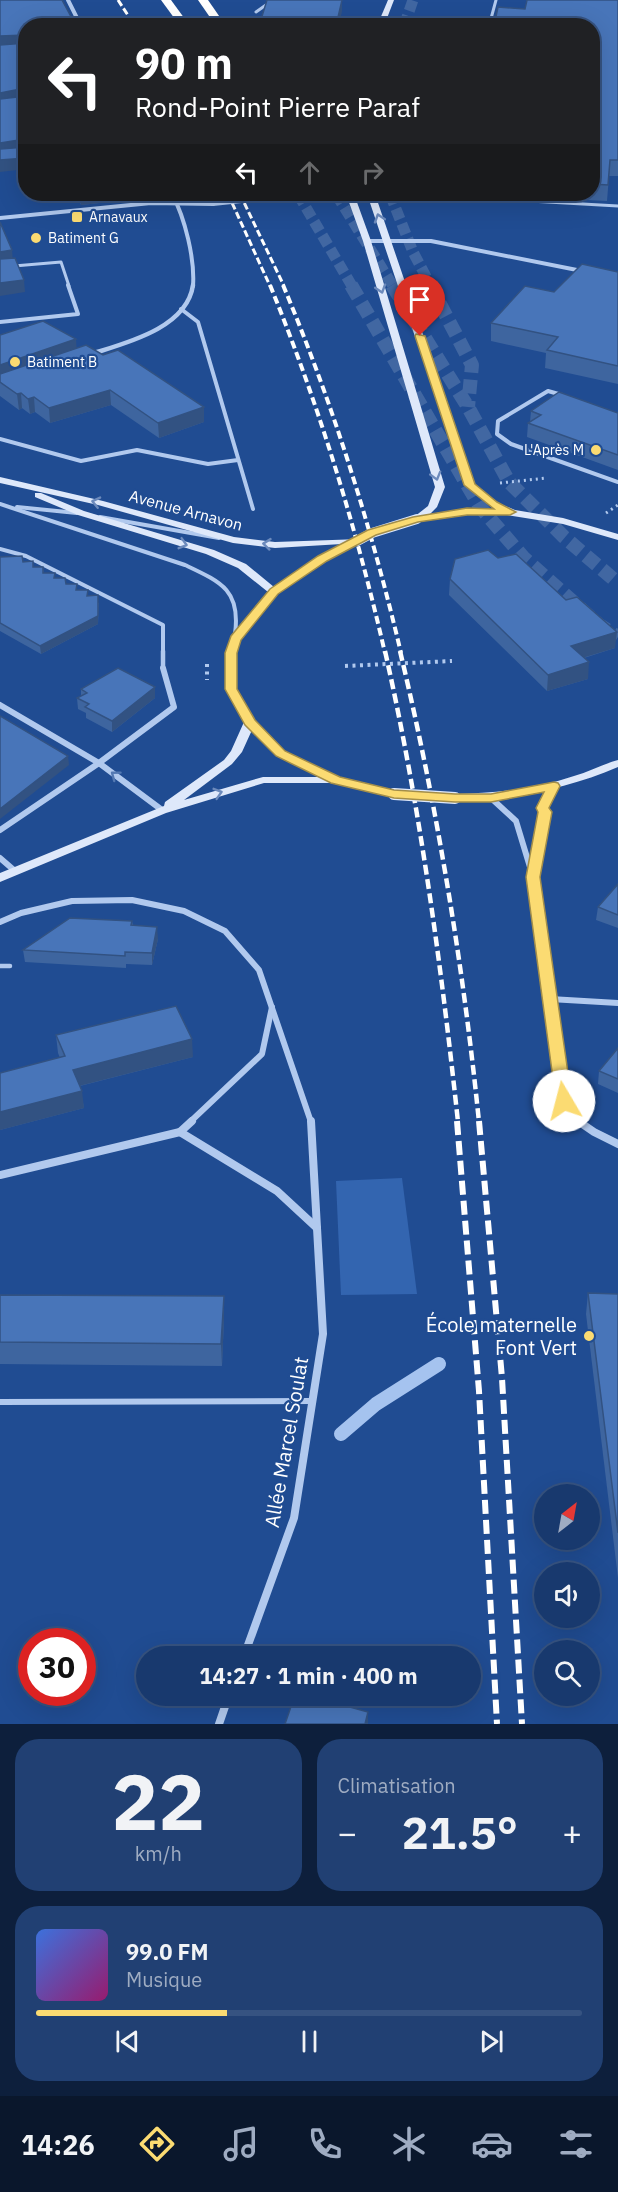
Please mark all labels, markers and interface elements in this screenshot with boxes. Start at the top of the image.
text: 90 m [135,36,233,91]
icon: left [36,42,114,120]
text: Rond-Point Pierre Paraf [135,89,420,124]
icon: left [230,156,263,189]
icon: ahead [293,156,326,189]
icon: right [356,156,389,189]
place label: Arnavaux [89,208,148,226]
marker: Arnavaux [70,210,84,224]
one-way arrow [374,213,386,224]
place label: Batiment G [48,229,119,247]
marker: Batiment G [29,231,43,245]
pin [394,274,445,336]
one-way arrow [373,283,386,294]
icon: arrive [403,283,436,316]
place label: Batiment B [27,353,97,371]
marker: Batiment B [8,355,22,369]
place label: L'Après M [524,441,584,459]
marker: L'Après M [589,443,603,457]
one-way arrow [429,471,442,481]
street label: Avenue Arnavon [127,485,245,535]
one-way arrow [91,497,101,510]
one-way arrow [177,537,188,549]
one-way arrow [263,538,272,551]
one-way arrow [110,771,121,782]
one-way arrow [212,788,223,800]
position arrow [532,1069,596,1133]
place label: École maternelle Font Vert [426,1311,577,1361]
marker: École maternelle Font Vert [582,1329,596,1343]
street label: Allée Marcel Soulat [258,1355,314,1529]
north arrow [534,1484,600,1550]
map controls [534,1484,600,1706]
button: sound [534,1562,600,1628]
speed limit sign: 30 [18,1628,96,1706]
button: search [534,1640,600,1706]
text: 14:27 · 1 min · 400 m [199,1661,418,1690]
text: 22 [111,1750,205,1851]
text: Climatisation [338,1772,456,1799]
text: 21.5° [402,1803,518,1861]
text: − [338,1811,357,1854]
text: + [562,1811,582,1854]
text: km/h [135,1840,182,1867]
text: 99.0 FM [126,1937,209,1966]
text: Musique [126,1966,202,1993]
icon: previous [111,2025,144,2058]
icon: pause [293,2025,326,2058]
icon: next [475,2025,508,2058]
icon: directions [136,2123,178,2165]
icon: music [220,2123,262,2165]
icon: phone [304,2123,346,2165]
icon: climate [388,2123,430,2165]
icon: car [471,2123,513,2165]
icon: filters [555,2123,597,2165]
text: 14:26 [21,2127,95,2162]

